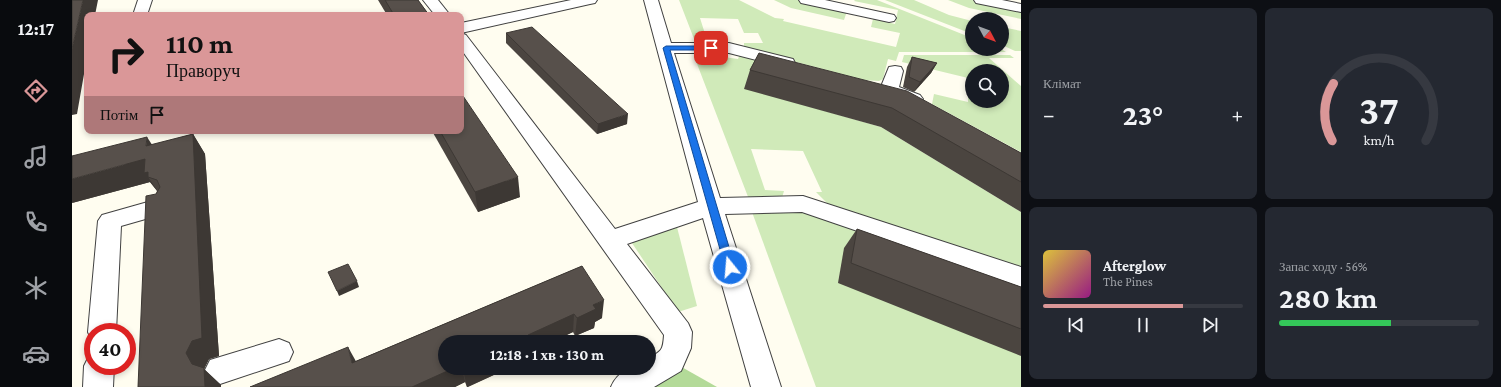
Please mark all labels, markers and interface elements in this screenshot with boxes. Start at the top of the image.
north arrow [965,12,1009,56]
map controls [965,12,1009,108]
text: 12:17 [18,19,54,39]
icon: right [100,28,152,80]
text: 110 m [166,28,233,59]
pin [694,31,728,65]
icon: arrive [700,37,722,59]
text: Праворуч [166,61,240,81]
button: search [965,64,1009,108]
text: Клімат [1043,76,1081,91]
icon: directions [22,77,50,105]
text: 37 [1359,87,1399,133]
text: 23° [1122,98,1164,131]
text: − [1043,102,1055,127]
text: + [1231,102,1243,127]
icon: arrive [146,104,168,126]
text: Потім [100,107,138,123]
text: km/h [1364,132,1395,148]
icon: music [22,143,50,171]
icon: phone [22,208,50,236]
position arrow [709,246,751,288]
text: Afterglow [1103,258,1166,274]
text: Запас ходу · 56% [1279,259,1367,274]
icon: climate [22,274,50,302]
text: The Pines [1103,274,1153,289]
text: 280 km [1279,281,1377,314]
icon: previous [1065,314,1087,336]
icon: pause [1132,314,1154,336]
icon: next [1199,314,1221,336]
speed limit sign: 40 [84,323,136,375]
icon: car [22,340,50,368]
text: 12:18 · 1 хв · 130 m [490,347,604,363]

